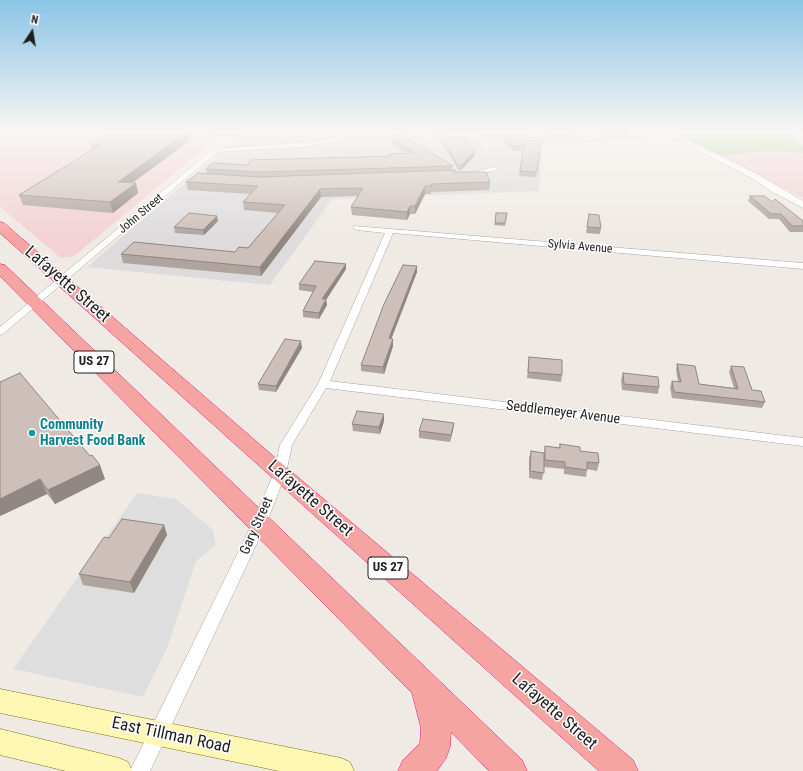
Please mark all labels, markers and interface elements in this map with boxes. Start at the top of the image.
north arrow [12,12,52,52]
text: N [30,13,39,27]
street label: John Street [116,191,166,237]
street label: Sylvia Avenue [547,237,613,257]
street label: Lafayette Street [20,242,114,328]
road number: US 27 [74,351,114,373]
street label: Seddlemeyer Avenue [505,398,621,428]
place label: Community Harvest Food Bank [40,417,145,450]
marker: Community Harvest Food Bank [27,428,37,438]
street label: Lafayette Street [263,456,357,542]
street label: Gary Street [237,495,277,557]
road number: US 27 [368,557,408,579]
street label: Lafayette Street [507,669,601,755]
street label: East Tillman Road [110,713,232,759]

